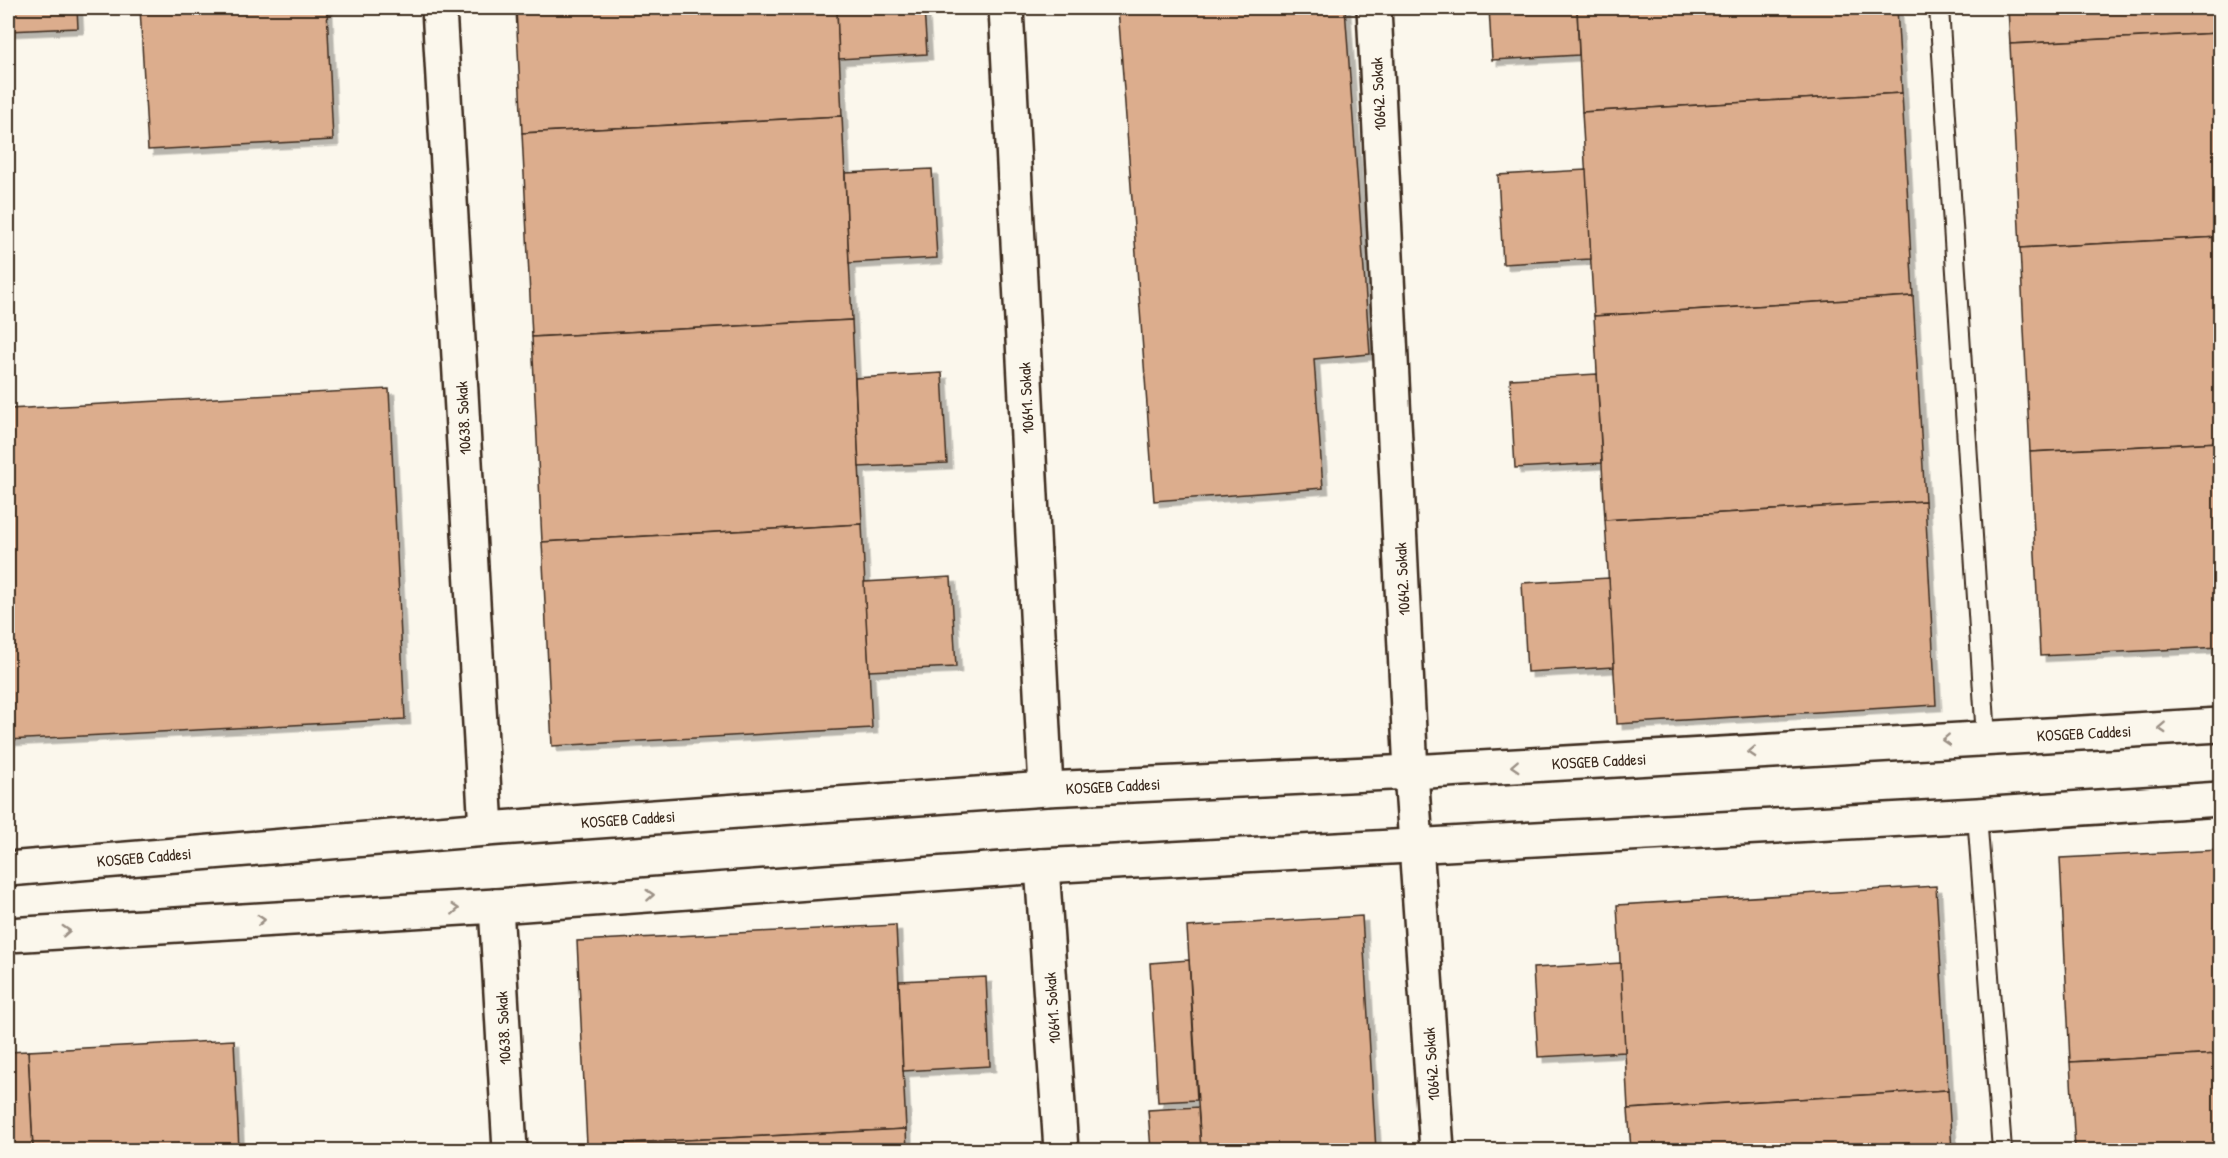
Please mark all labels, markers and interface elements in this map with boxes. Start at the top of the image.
street label: 10642. Sokak [1365,56,1391,131]
street label: 10641. Sokak [1013,361,1039,434]
street label: 10638. Sokak [450,380,476,455]
street label: 10642. Sokak [1389,541,1415,616]
street label: KOSGEB Caddesi [2036,720,2132,746]
one-way arrow [2158,722,2167,735]
one-way arrow [1942,733,1951,746]
one-way arrow [1747,745,1756,758]
street label: KOSGEB Caddesi [1551,748,1647,774]
one-way arrow [1511,759,1520,772]
street label: KOSGEB Caddesi [1065,773,1161,799]
street label: KOSGEB Caddesi [580,805,676,833]
street label: KOSGEB Caddesi [96,842,192,872]
one-way arrow [645,889,654,902]
one-way arrow [451,902,460,915]
one-way arrow [256,914,265,927]
one-way arrow [61,925,70,938]
street label: 10641. Sokak [1039,971,1065,1044]
street label: 10638. Sokak [490,990,516,1065]
street label: 10642. Sokak [1417,1026,1445,1101]

